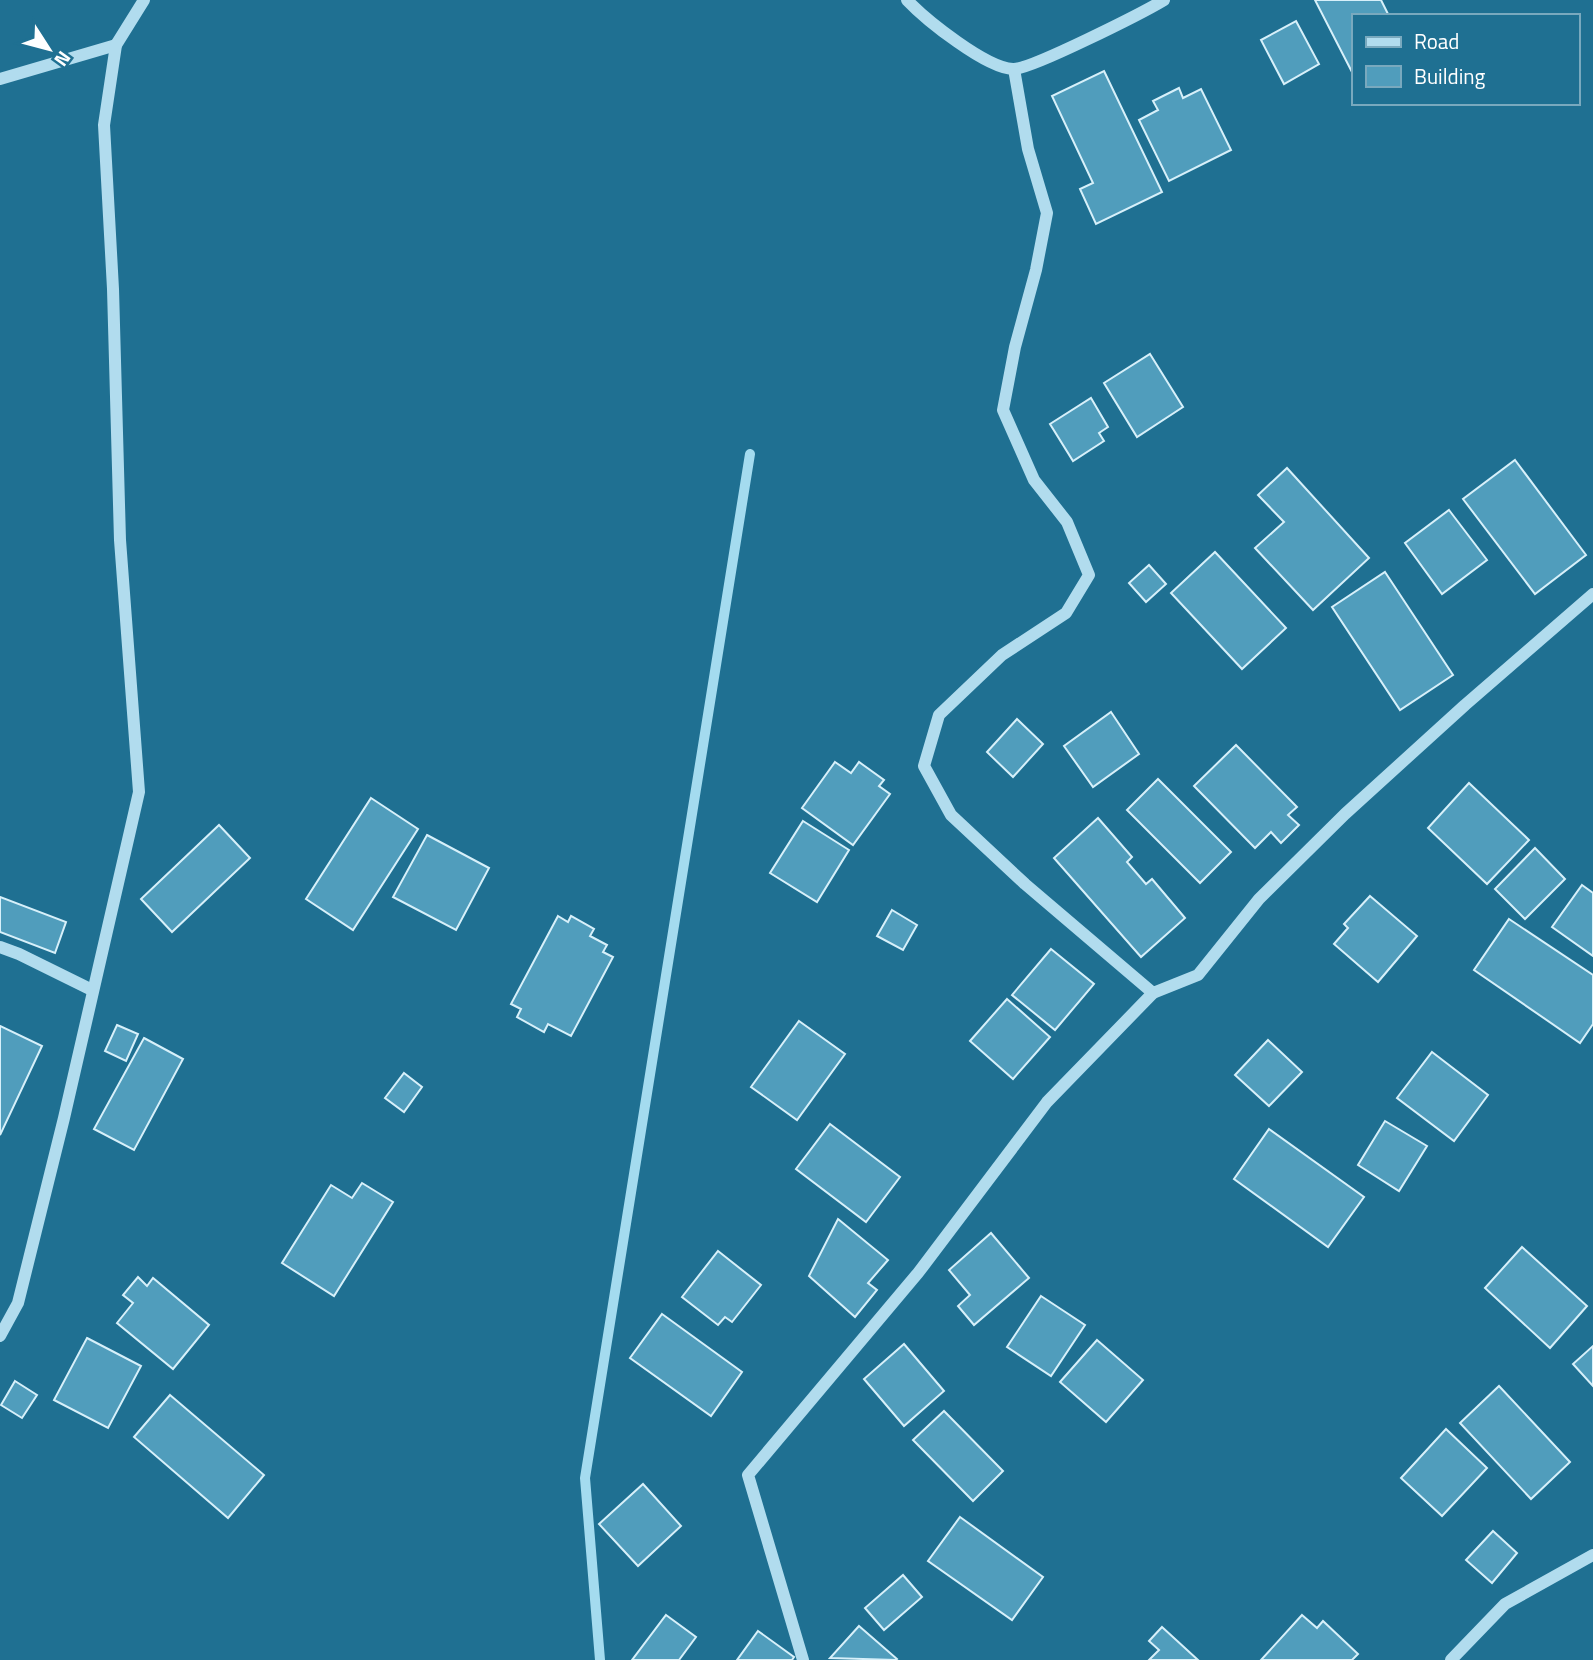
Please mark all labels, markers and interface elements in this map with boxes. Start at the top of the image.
north arrow [14,14,84,84]
legend [1352,14,1579,105]
text: Road [1414,25,1459,57]
text: N [48,45,79,73]
text: Building [1414,60,1486,92]

